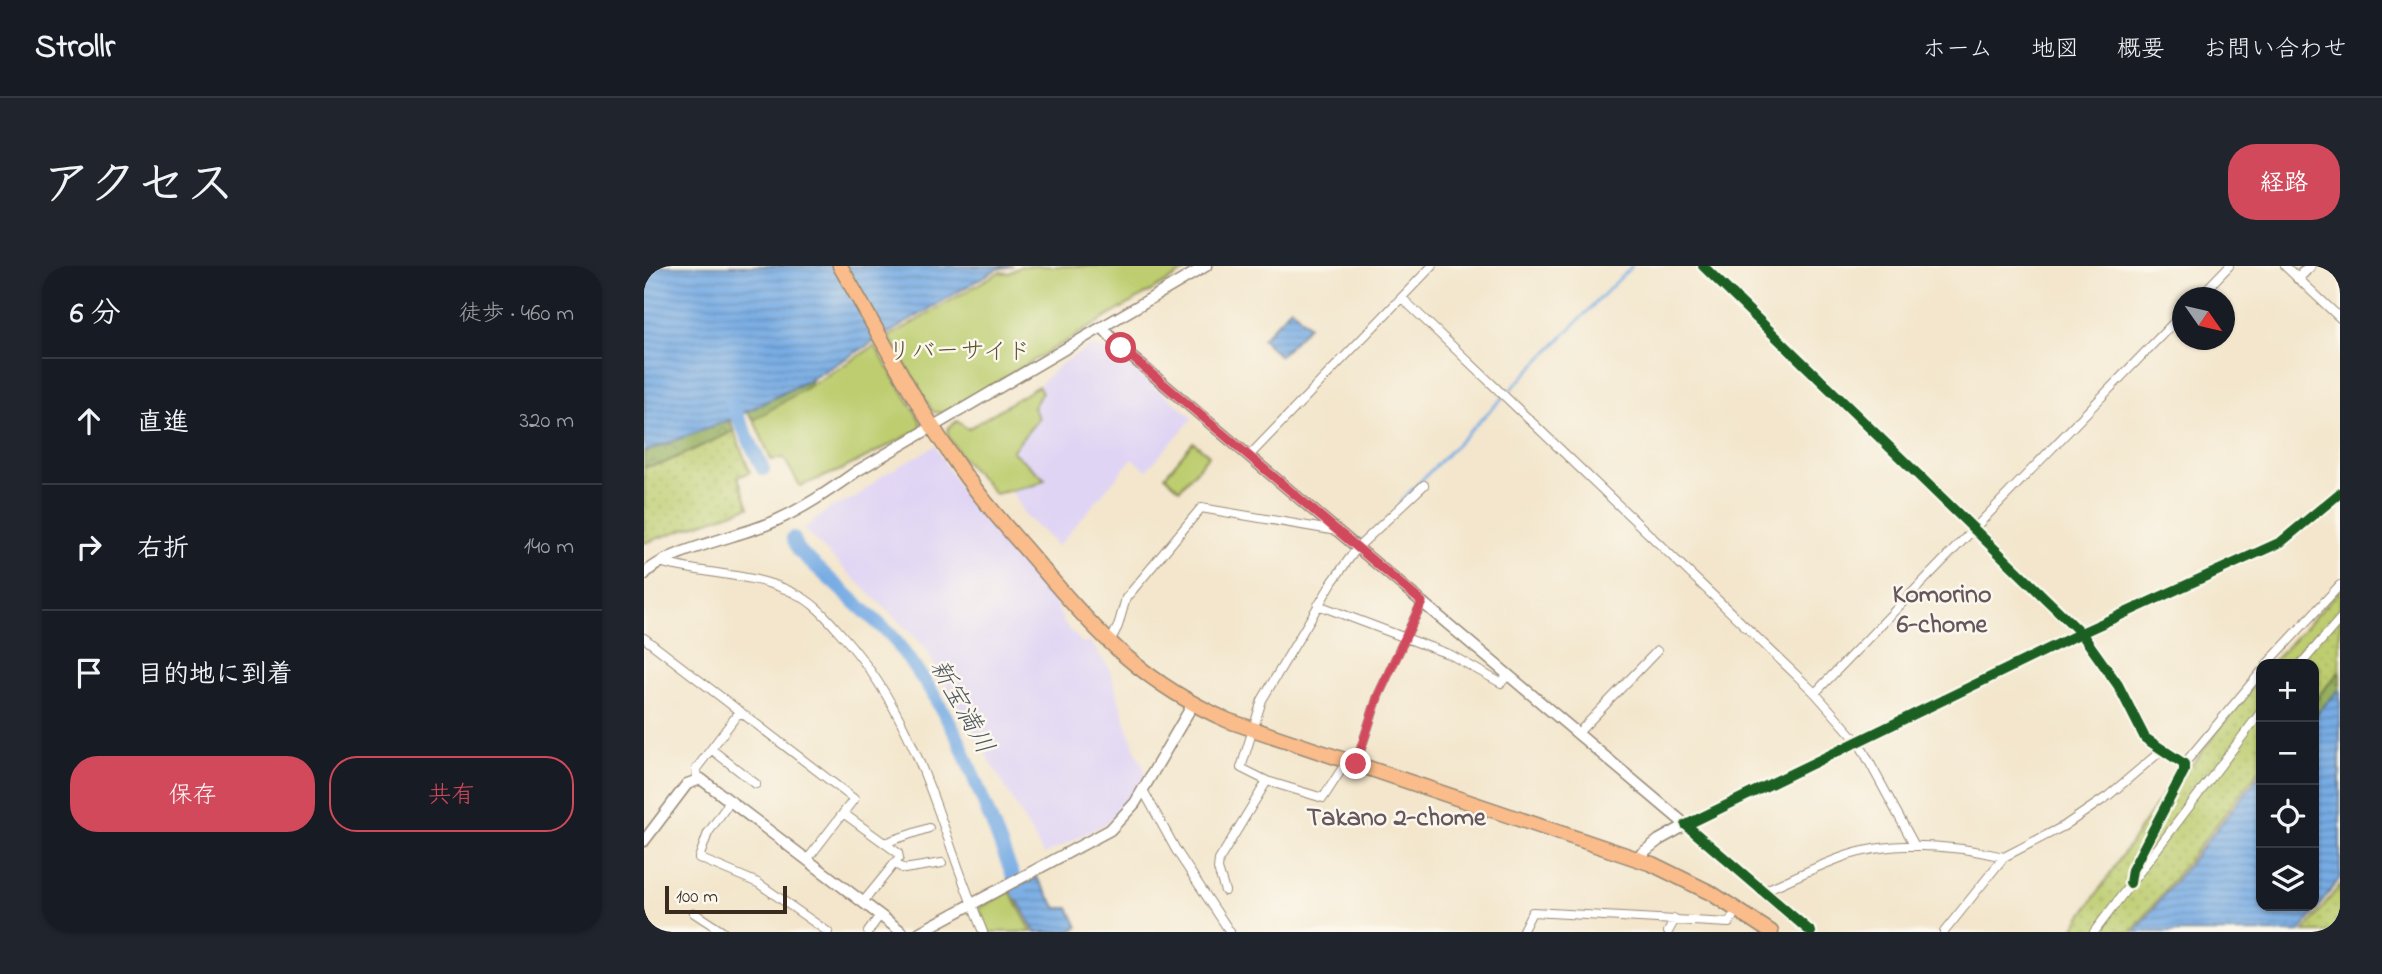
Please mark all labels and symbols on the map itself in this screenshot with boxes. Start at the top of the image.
north arrow [2172,287,2235,350]
route start [1105,332,1136,363]
park label: リバーサイド [887,335,1031,370]
district label: Komorino 6-chome [1893,577,1991,645]
water label: 新宝満川 [919,653,1002,762]
route end [1340,748,1371,779]
district label: Takano 2-chome [1306,800,1487,838]
scale bar [665,883,788,915]

